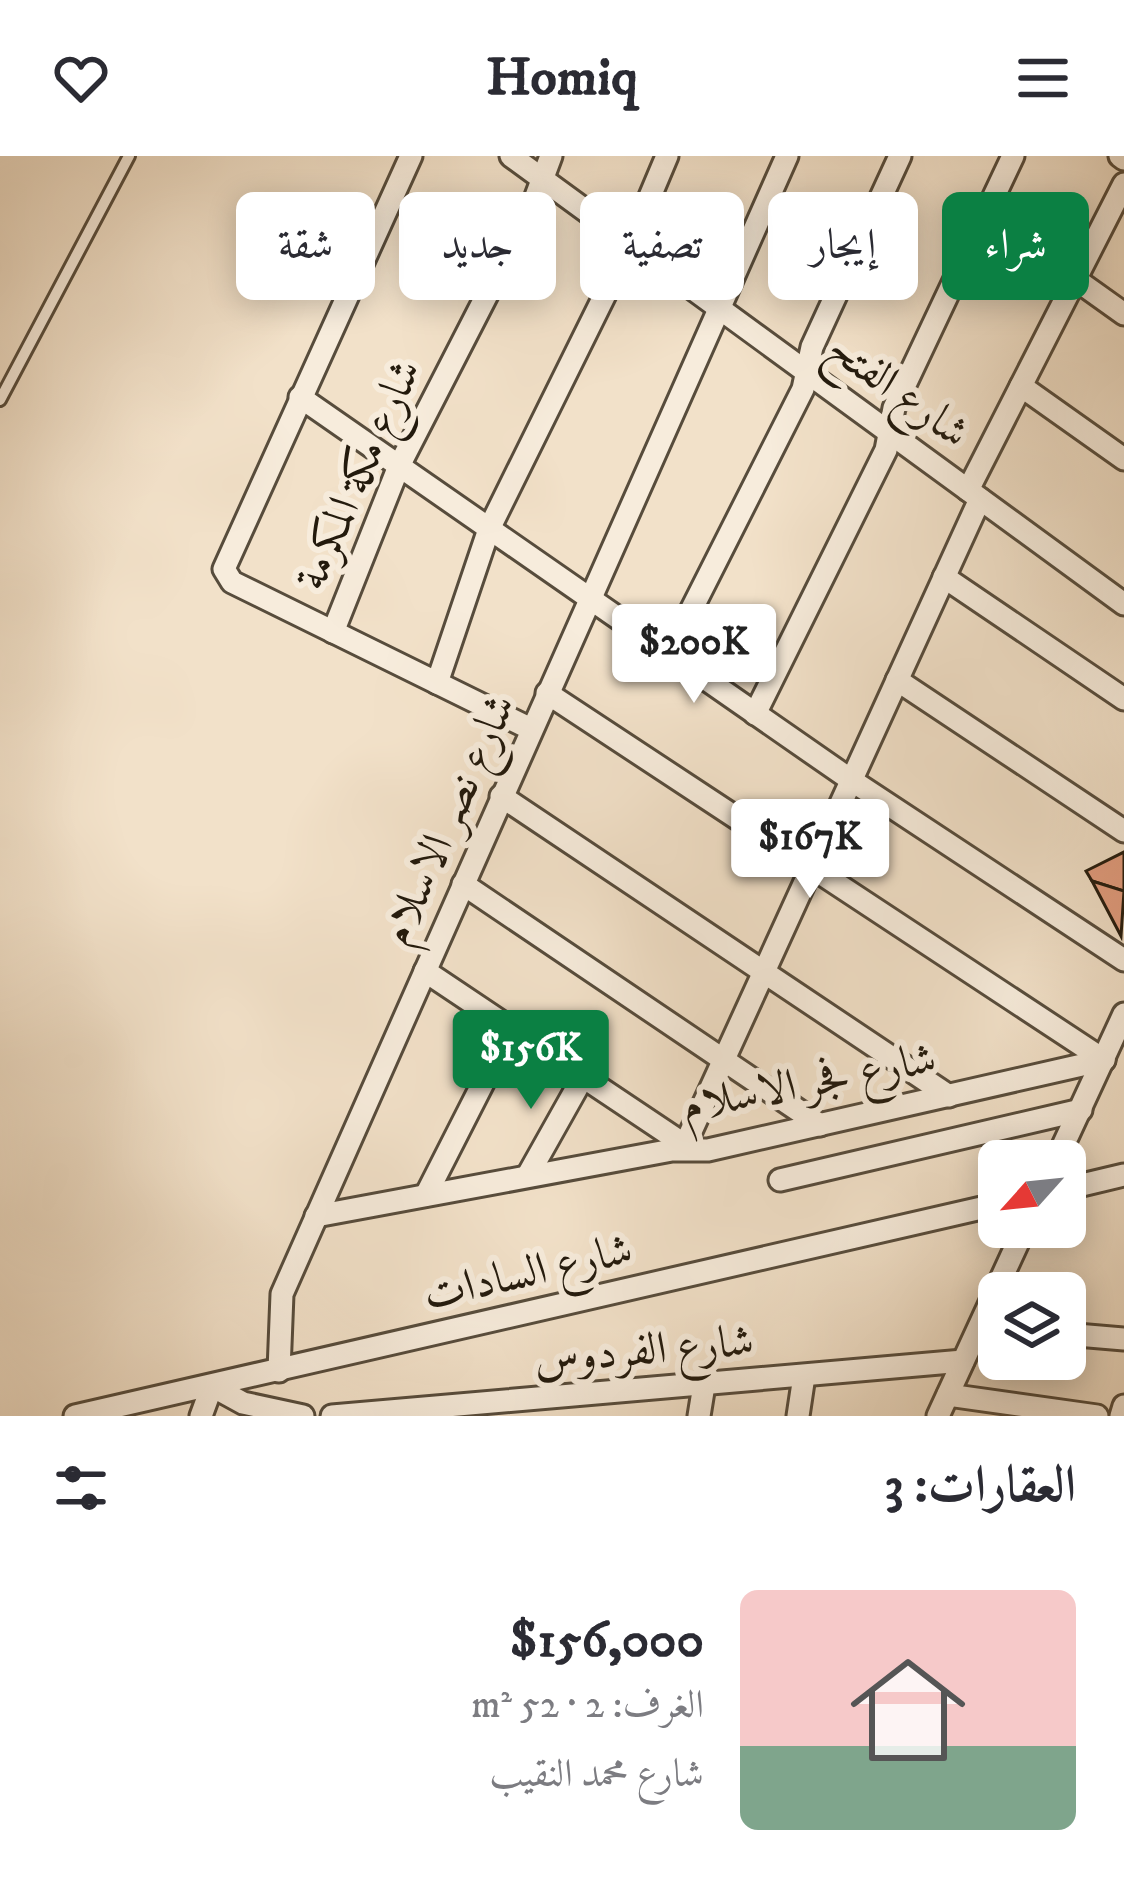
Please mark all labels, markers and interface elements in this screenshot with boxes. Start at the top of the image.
icon: heart [48,45,114,111]
text: Homiq [486,45,638,112]
icon: menu [1010,45,1076,111]
chip: شقة [236,192,375,300]
chip: جديد [399,192,556,300]
chip: تصفية [580,192,744,300]
chip: إيجار [768,192,918,300]
chip: شراء [942,192,1089,300]
street label: شارع الفتح [810,321,980,469]
street label: شارع مكة المكرمة [283,351,441,602]
pin: $200K [610,604,778,706]
text: $200K [639,618,749,667]
street label: شارع نصر الاسلام [369,686,538,958]
pin: $167K [726,799,894,901]
text: $167K [758,813,862,862]
pin: $156K [447,1010,615,1112]
text: $156K [480,1024,582,1073]
street label: شارع فجر الاسلام [677,1031,943,1144]
north arrow [978,1140,1086,1248]
map controls [978,1140,1086,1380]
street label: شارع السادات [418,1222,640,1331]
button: layers [978,1272,1086,1380]
street label: شارع الفردوس [532,1313,757,1395]
text: العقارات: 3 [884,1454,1076,1518]
icon: filters [48,1455,114,1521]
text: $156,000 [510,1609,704,1673]
icon: home [836,1638,980,1782]
text: الغرف: 2 · 52 m² [471,1681,704,1730]
text: شارع محمد النقيب [489,1750,704,1799]

